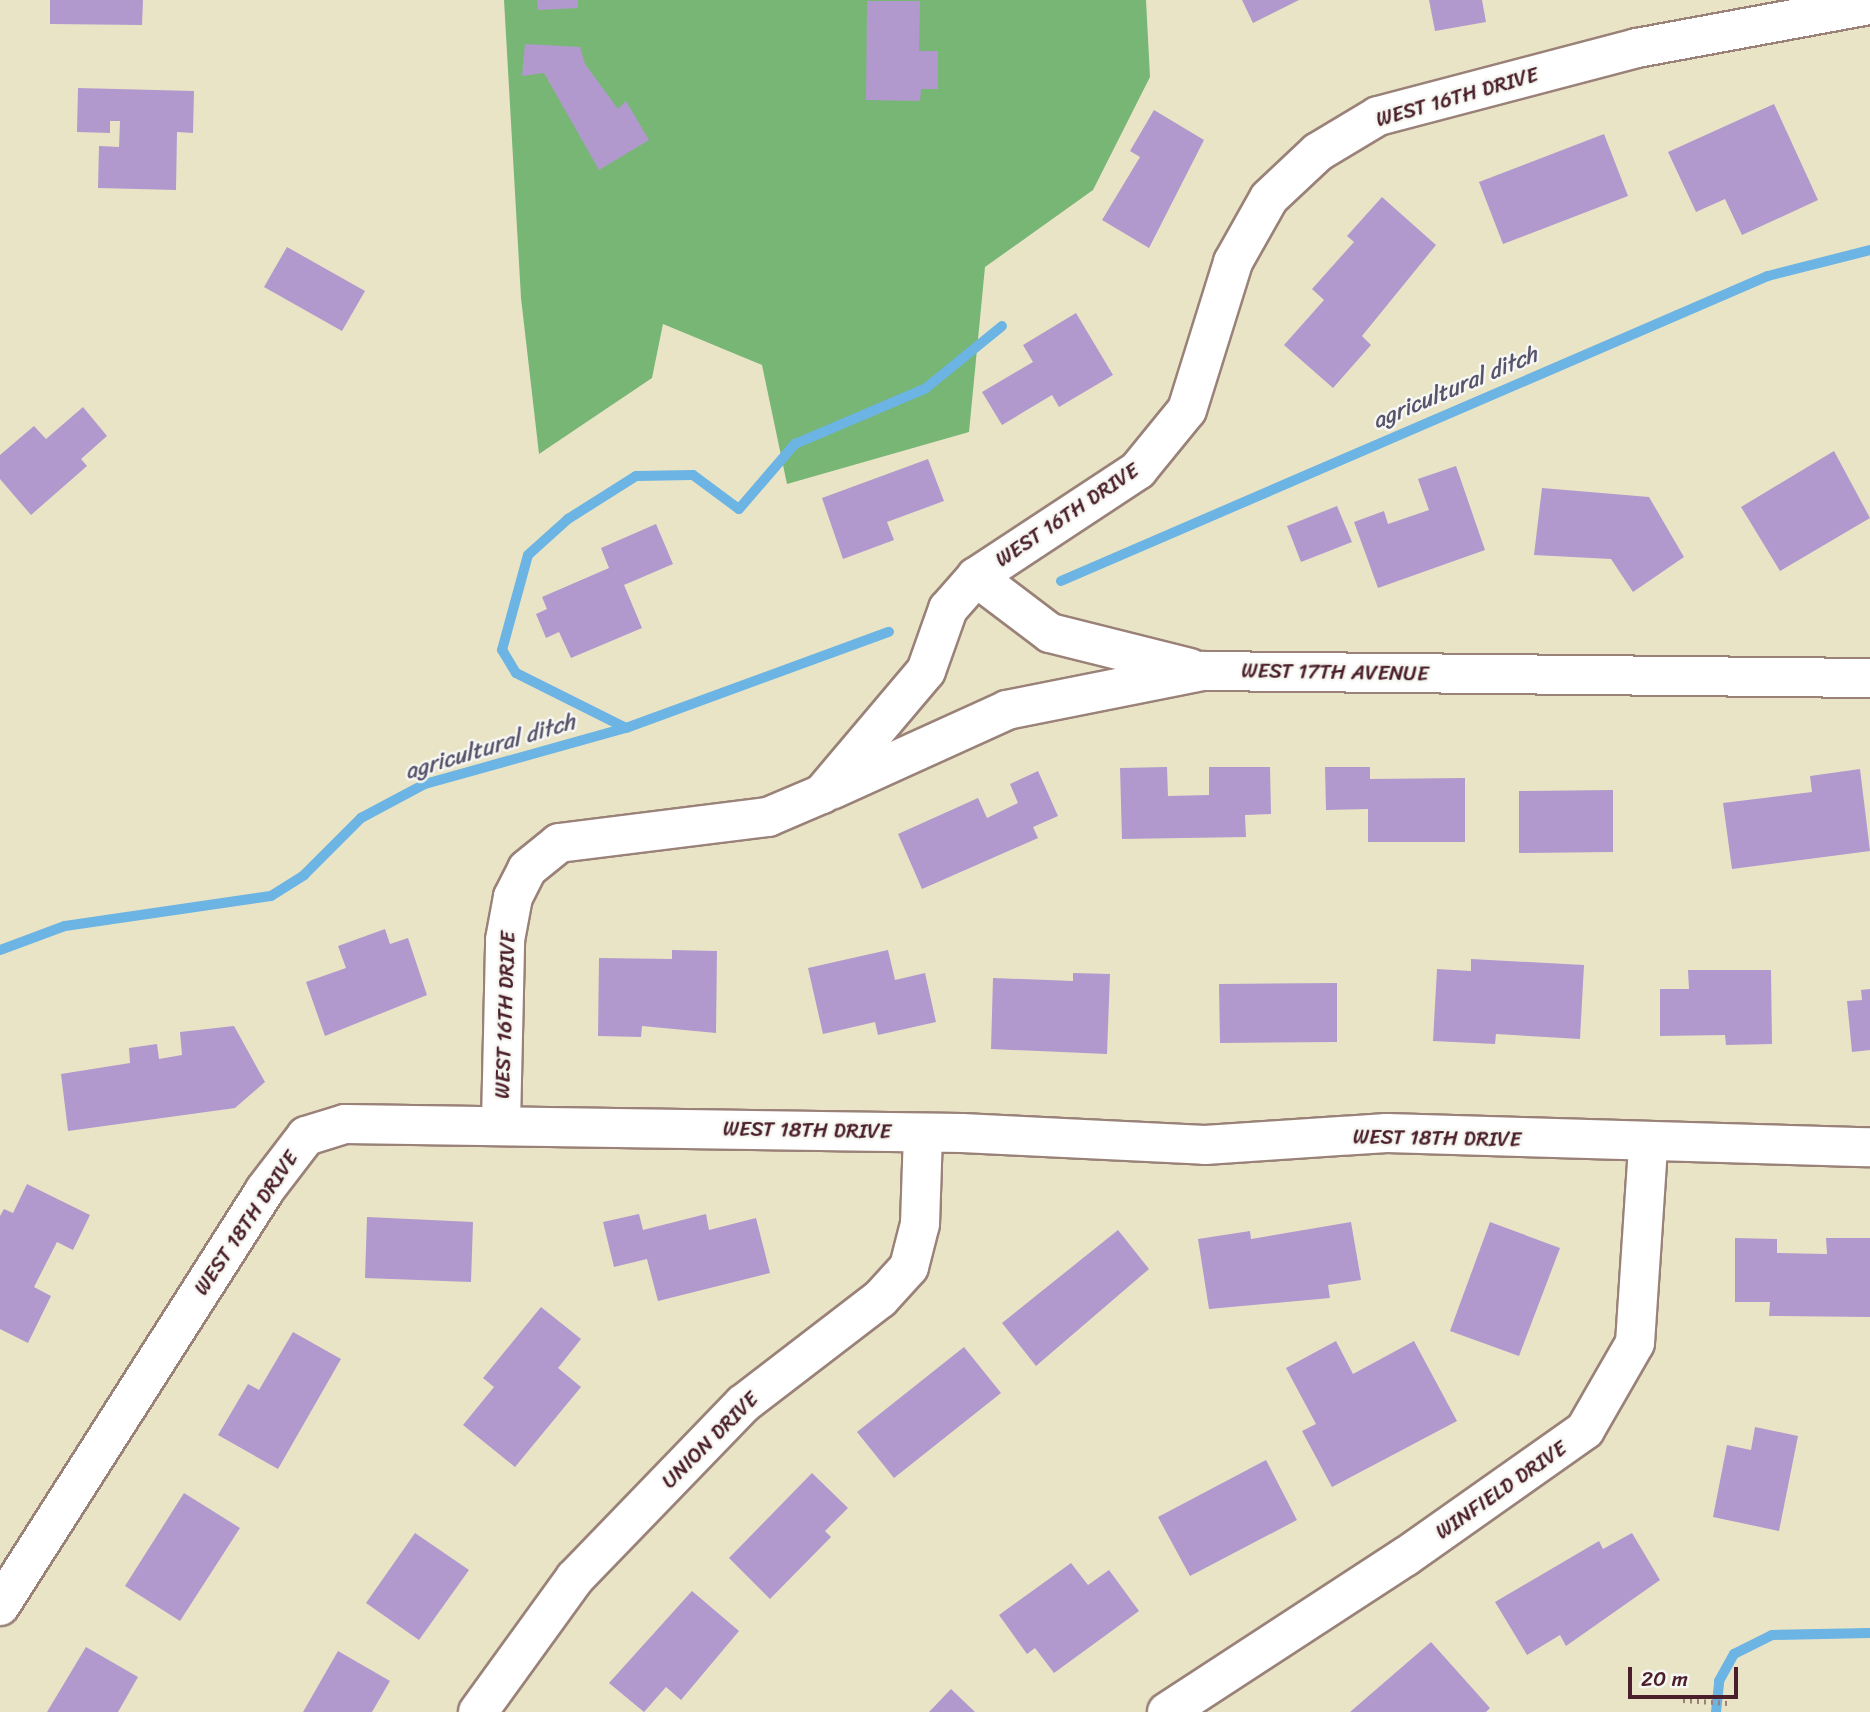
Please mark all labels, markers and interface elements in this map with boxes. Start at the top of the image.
street label: WEST 16TH DRIVE [1373,62,1541,132]
water label: agricultural ditch [1368,341,1542,435]
street label: WEST 16TH DRIVE [990,458,1144,572]
street label: WEST 17TH AVENUE [1241,658,1429,686]
water label: agricultural ditch [401,708,579,786]
street label: WEST 16TH DRIVE [489,931,521,1099]
street label: WEST 18TH DRIVE [723,1116,891,1144]
street label: WEST 18TH DRIVE [1353,1124,1521,1152]
street label: WEST 18TH DRIVE [188,1146,304,1300]
street label: UNION DRIVE [656,1386,764,1494]
street label: WINFIELD DRIVE [1431,1435,1571,1545]
scale bar [1632,1652,1742,1696]
text: 20 m [1641,1660,1688,1698]

